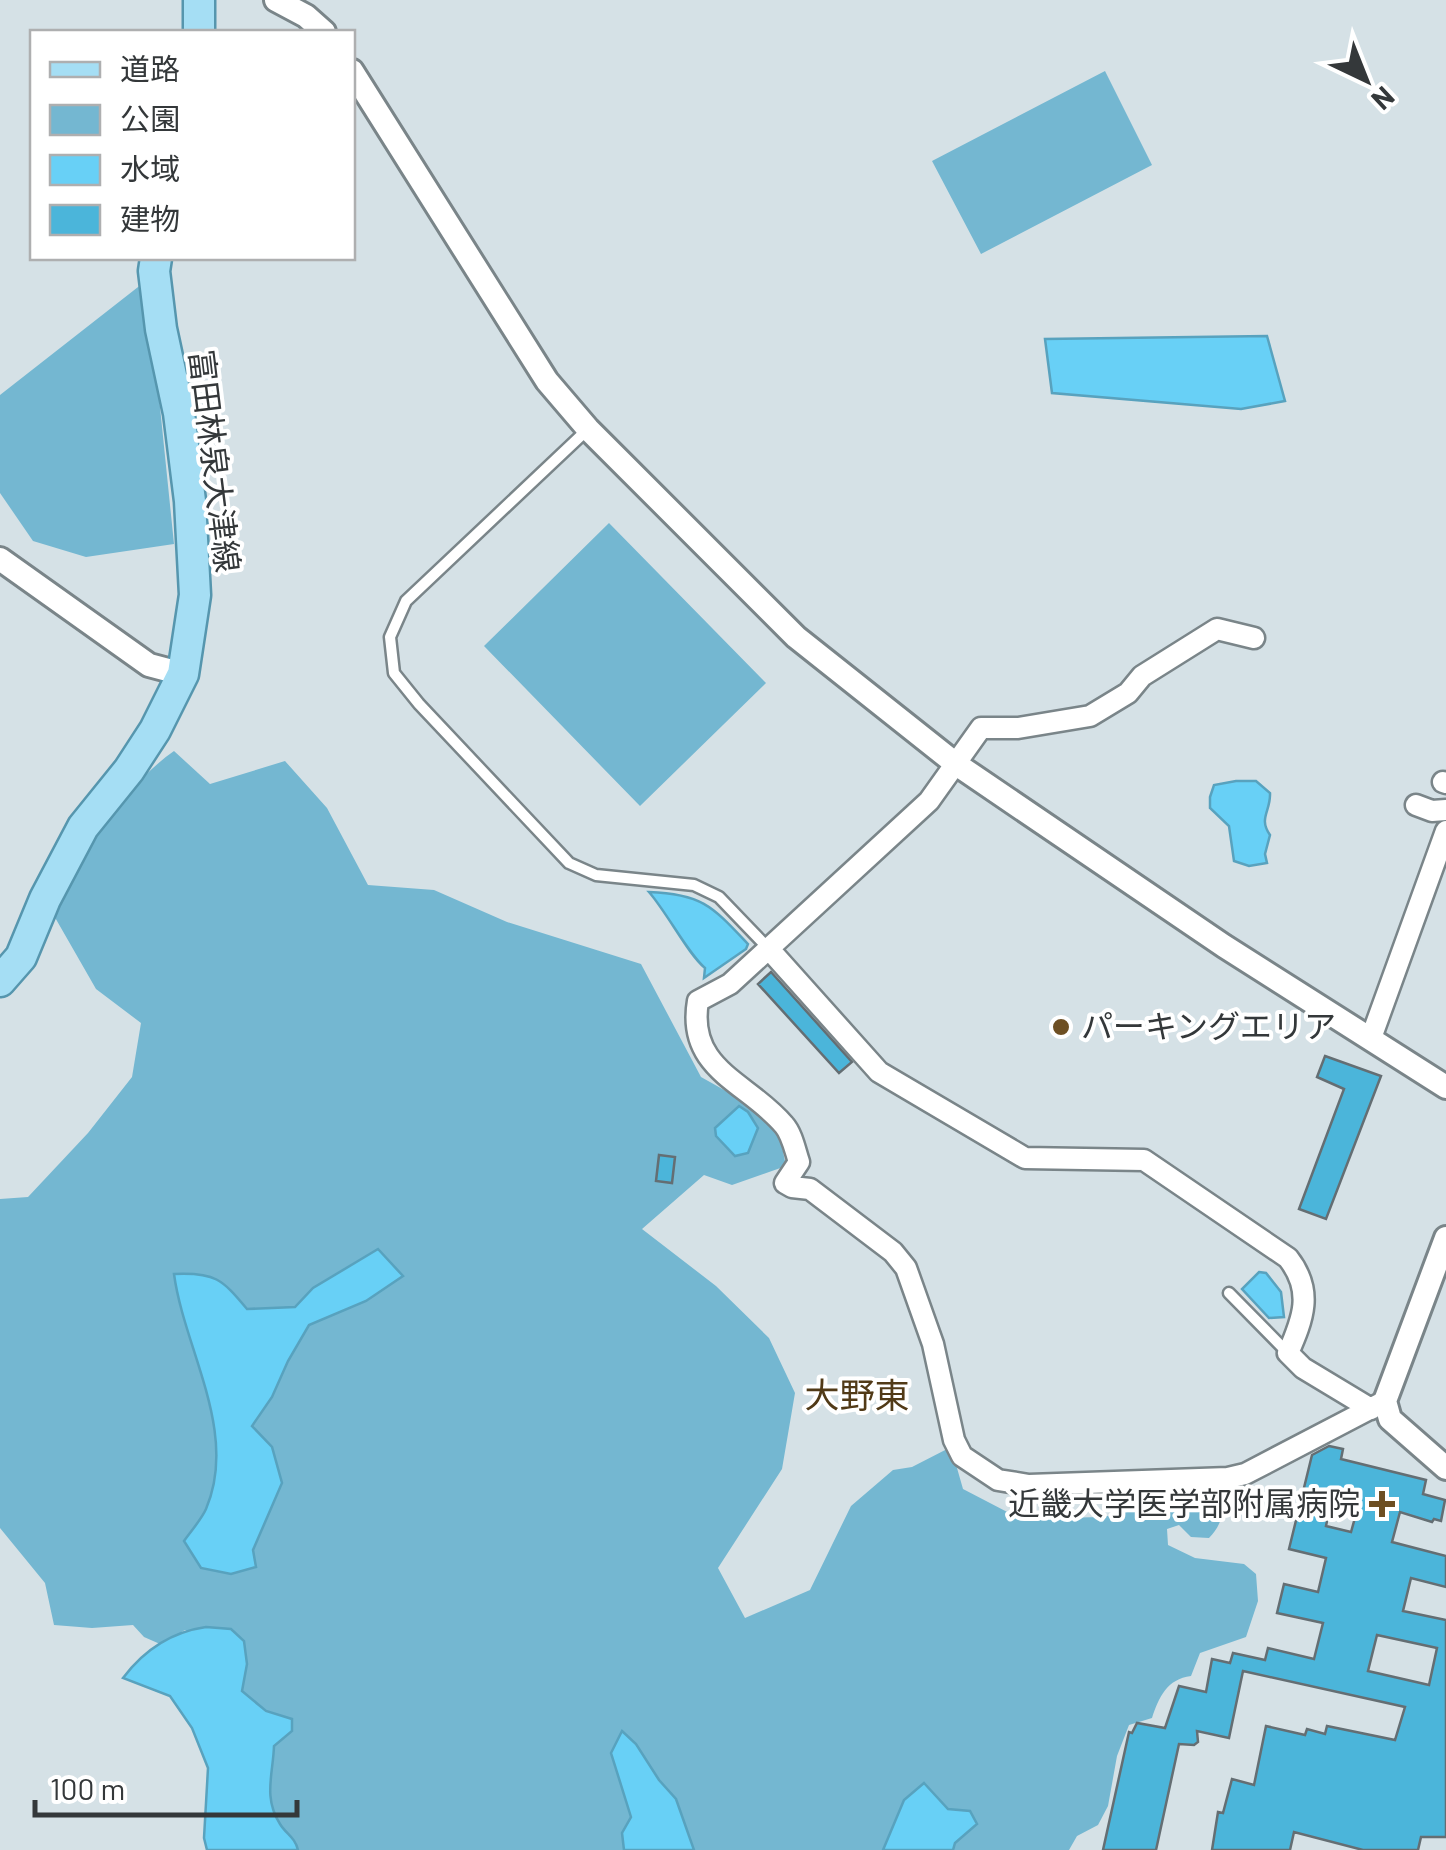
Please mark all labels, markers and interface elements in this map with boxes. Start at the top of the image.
legend [30,30,355,260]
north arrow [1316,30,1416,130]
text: 道路 [120,50,180,86]
text: N [1365,80,1402,118]
text: 公園 [120,100,180,136]
text: 水域 [120,150,180,186]
text: 建物 [120,200,180,236]
street label: 富田林泉大津線 [183,347,248,574]
place label: パーキングエリア [1081,1006,1336,1044]
marker: パーキングエリア [1050,1016,1072,1038]
district label: 大野東 [804,1373,910,1415]
place label: 近畿大学医学部附属病院 [1008,1483,1360,1521]
marker: 近畿大学医学部附属病院 [1369,1491,1395,1517]
scale bar [35,1755,298,1817]
text: 100 m [50,1770,125,1806]

